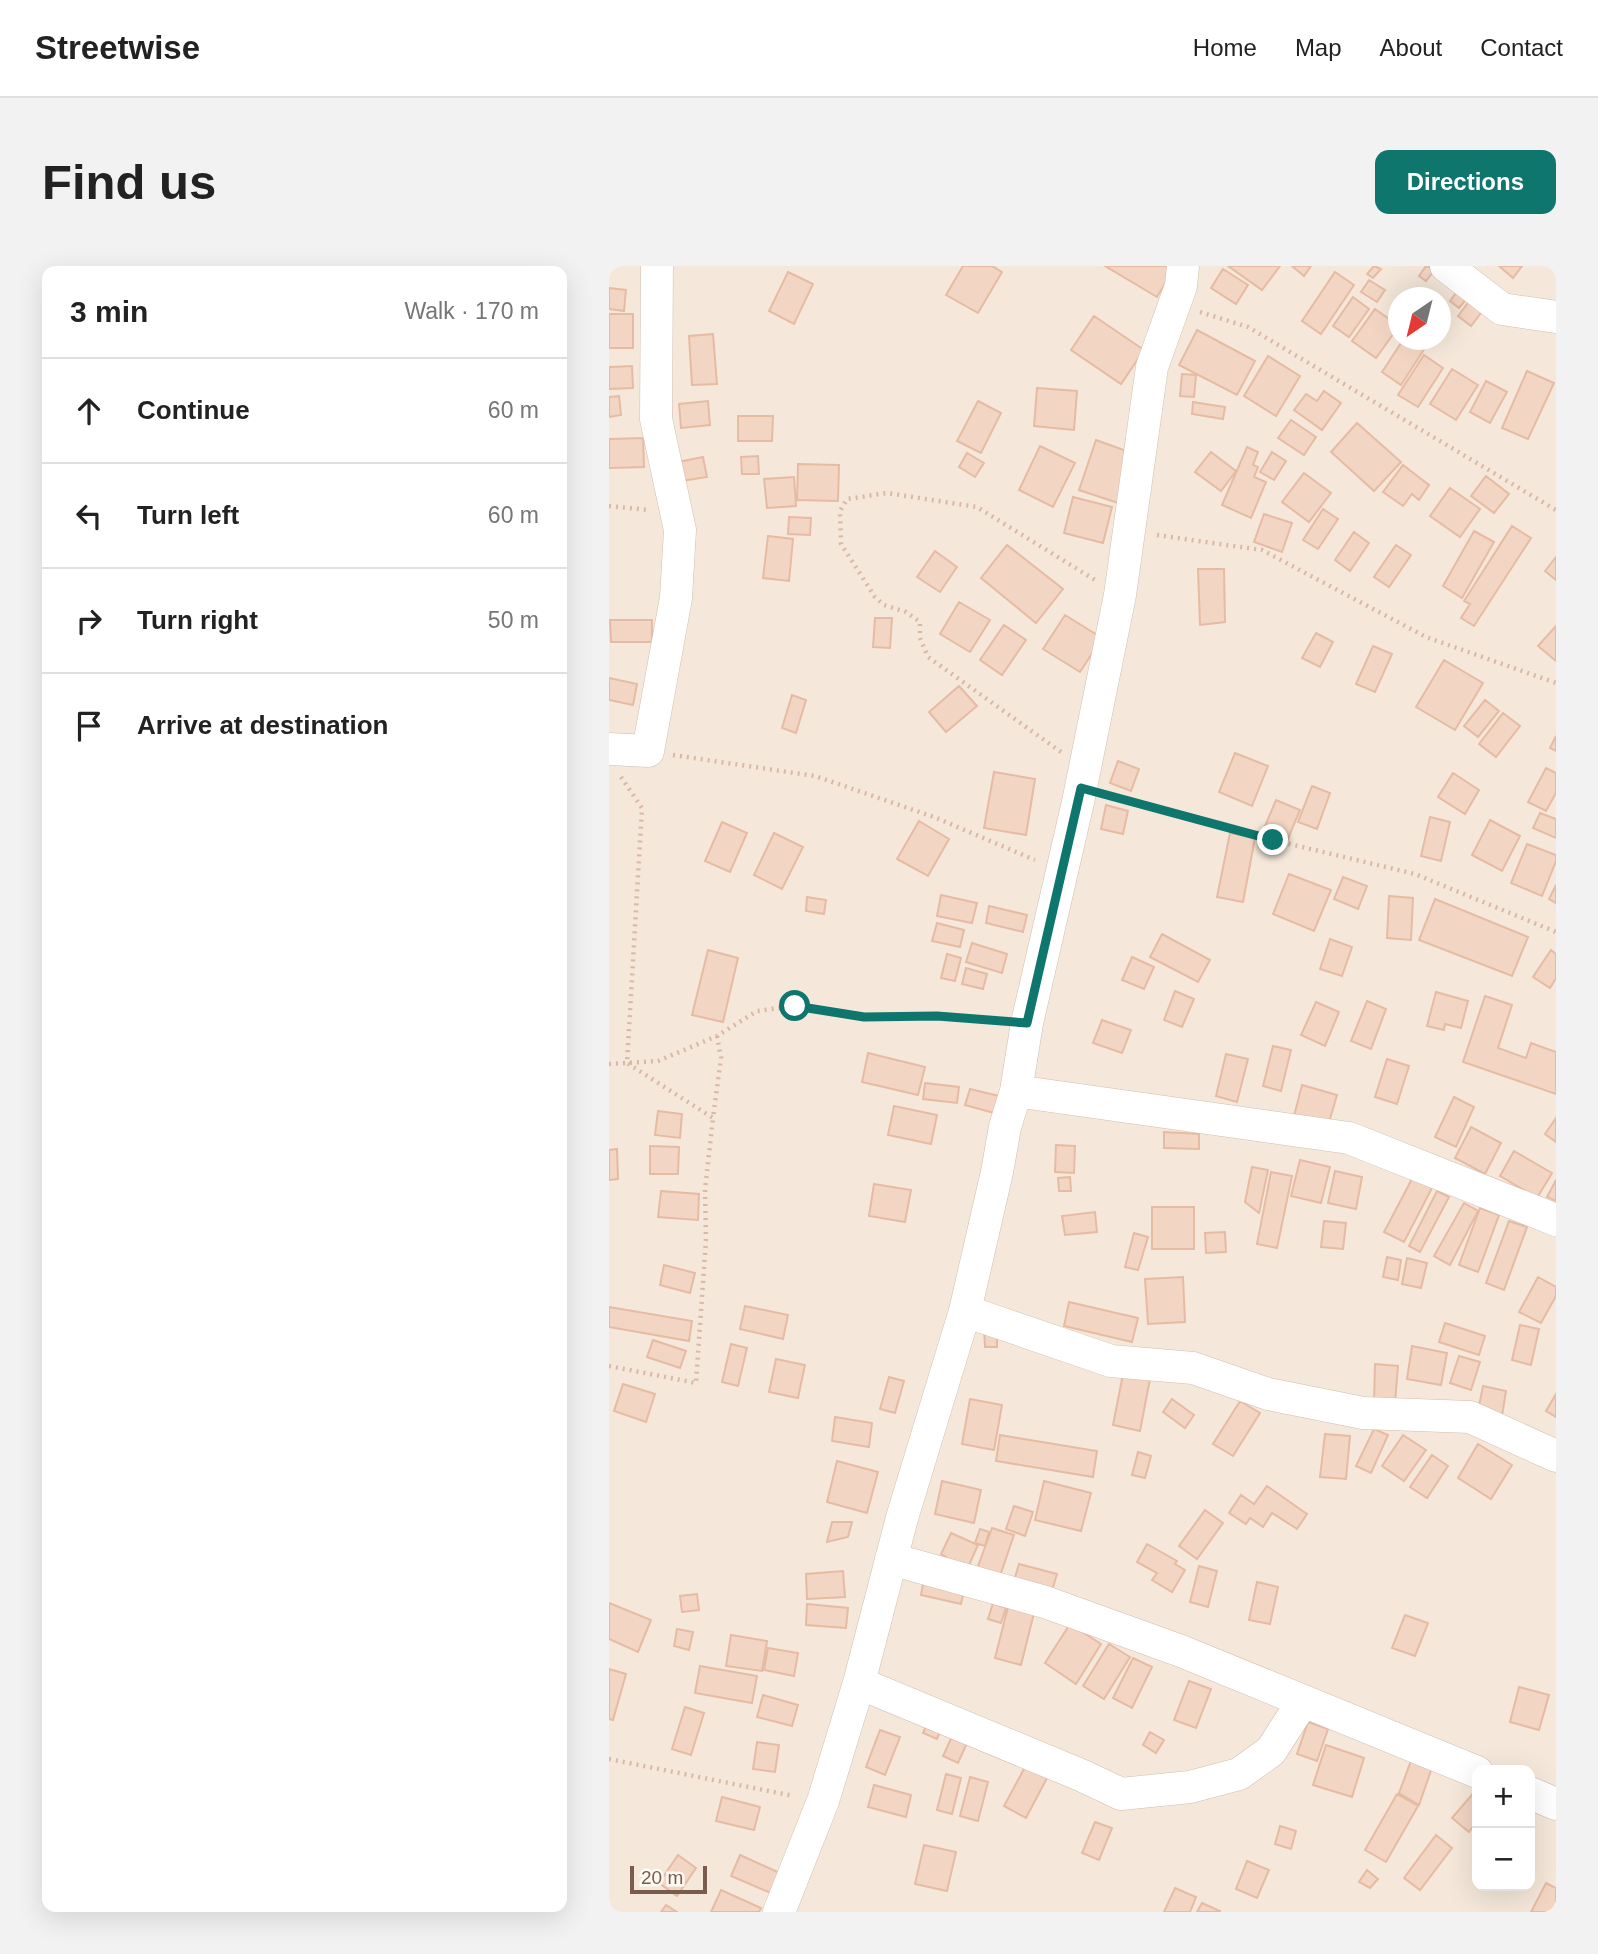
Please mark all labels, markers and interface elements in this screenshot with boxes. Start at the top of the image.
text: Streetwise [35,29,200,66]
text: Home [1193,34,1257,61]
text: Map [1295,34,1342,61]
text: About [1380,34,1442,61]
text: Contact [1480,34,1563,61]
button: Directions [1375,150,1556,214]
text: Find us [42,155,216,209]
north arrow [1388,287,1451,350]
text: 3 min [70,295,148,328]
text: Walk · 170 m [404,298,539,324]
icon: ahead [70,392,108,430]
text: Continue [137,395,250,425]
text: 60 m [488,397,539,423]
icon: left [70,497,108,535]
text: Turn left [137,500,239,530]
text: 60 m [488,502,539,528]
icon: right [70,602,108,640]
text: Turn right [137,605,258,635]
text: 50 m [488,607,539,633]
icon: arrive [70,707,108,745]
text: Arrive at destination [137,710,388,740]
route end [1257,824,1288,855]
route start [779,990,810,1021]
map controls [1472,1765,1535,1891]
button: + [1472,1765,1535,1828]
button: − [1472,1828,1535,1891]
scale bar [630,1863,707,1895]
text: 20 m [641,1867,683,1888]

